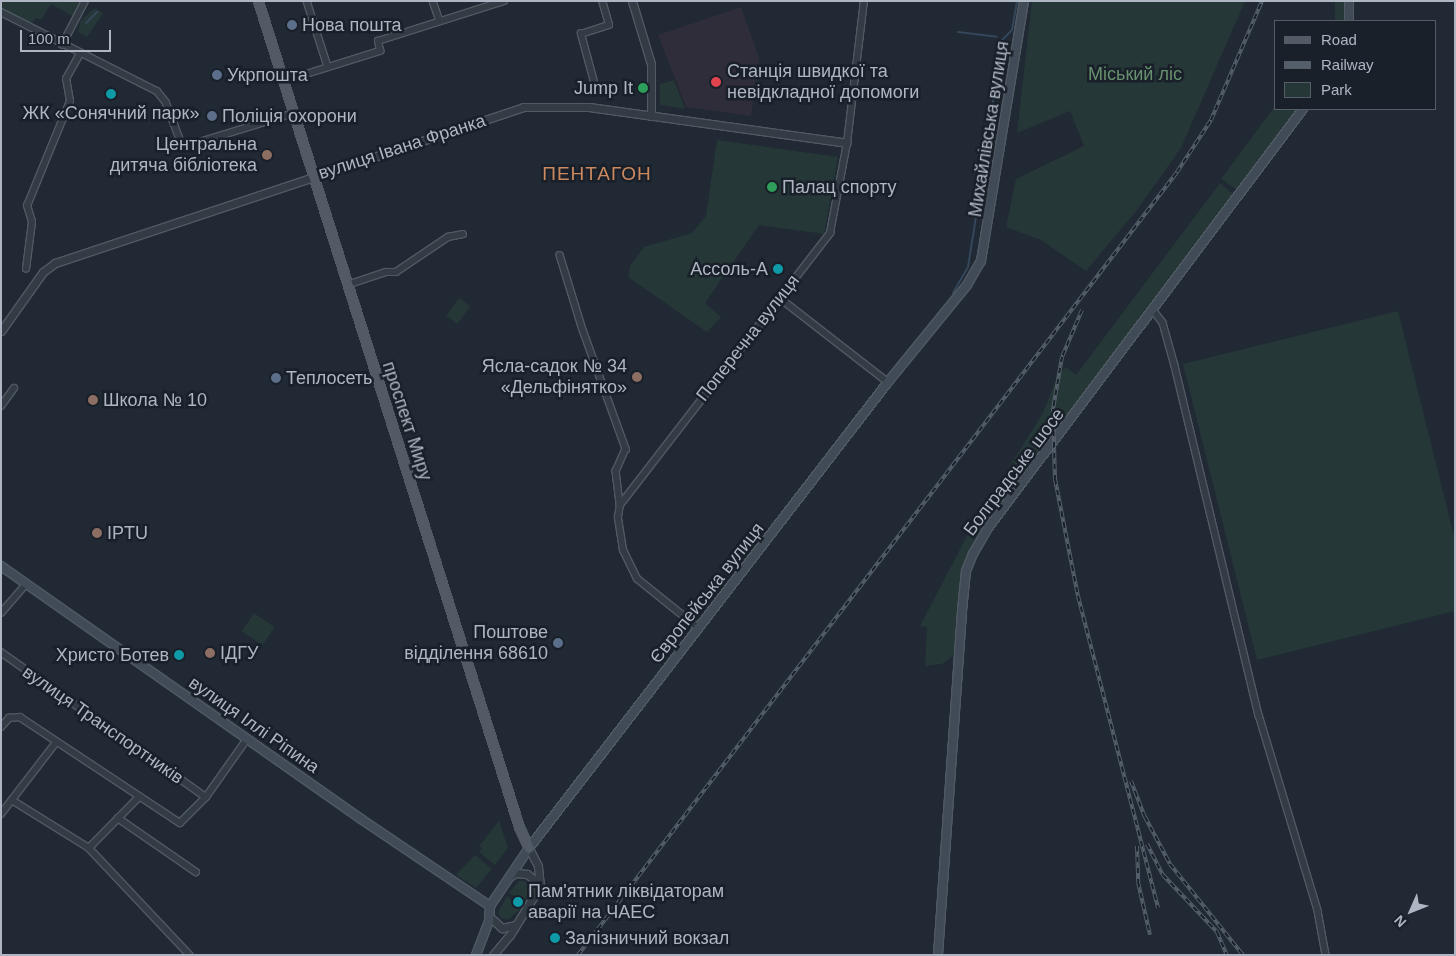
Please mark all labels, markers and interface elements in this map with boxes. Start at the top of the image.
place label: Нова пошта [302,14,402,36]
marker: Нова пошта [286,19,298,31]
scale bar [22,20,114,52]
legend [1274,20,1436,110]
text: 100 m [28,30,70,47]
text: Road [1321,31,1357,48]
street label: Михайлівська вулиця [964,39,1014,219]
text: Railway [1321,56,1374,73]
place label: Станція швидкої та невідкладної допомоги [727,61,919,104]
park label: Міський ліс [1088,63,1182,85]
place label: Укрпошта [227,64,308,86]
marker: Укрпошта [211,69,223,81]
marker: Станція швидкої та невідкладної допомоги [709,75,723,89]
place label: Jump It [574,77,633,99]
text: Park [1321,81,1352,98]
marker: Jump It [637,82,649,94]
marker: ЖК «Сонячний парк» [105,88,117,100]
place label: ЖК «Сонячний парк» [23,102,199,124]
place label: Поліція охорони [222,105,357,127]
marker: Поліція охорони [206,110,218,122]
street label: вулиця Івана Франка [316,110,488,184]
place label: Центральна дитяча бібліотека [110,134,257,176]
marker: Центральна дитяча бібліотека [261,149,273,161]
district label: ПЕНТАГОН [541,163,653,185]
place label: Палац спорту [782,176,897,198]
marker: Палац спорту [766,181,778,193]
place label: Ассоль-А [690,258,768,280]
marker: Ассоль-А [772,263,784,275]
street label: Поперечна вулиця [692,270,804,406]
place label: Ясла-садок № 34 «Дельфінятко» [482,356,627,398]
street label: проспект Миру [378,359,436,483]
place label: Теплосеть [286,367,372,389]
marker: Ясла-садок № 34 «Дельфінятко» [631,371,643,383]
marker: Теплосеть [270,372,282,384]
place label: Школа № 10 [103,389,207,411]
marker: Школа № 10 [87,394,99,406]
street label: Болградське шосе [959,404,1069,540]
street label: Європейська вулиця [645,518,769,668]
place label: IPTU [107,522,148,544]
marker: IPTU [91,527,103,539]
place label: Поштове відділення 68610 [404,622,548,664]
marker: Поштове відділення 68610 [552,637,564,649]
place label: ІДГУ [220,642,258,664]
place label: Христо Ботев [56,644,169,666]
marker: ІДГУ [204,647,216,659]
marker: Христо Ботев [173,649,185,661]
street label: вулиця Транспортників [18,661,188,789]
street label: вулиця Іллі Ріпина [185,672,323,778]
place label: Пам'ятник ліквідаторам аварії на ЧАЕС [528,881,724,924]
north arrow [1386,886,1436,936]
marker: Пам'ятник ліквідаторам аварії на ЧАЕС [512,896,524,908]
text: N [1391,912,1409,931]
place label: Залізничний вокзал [565,927,729,949]
marker: Залізничний вокзал [549,932,561,944]

